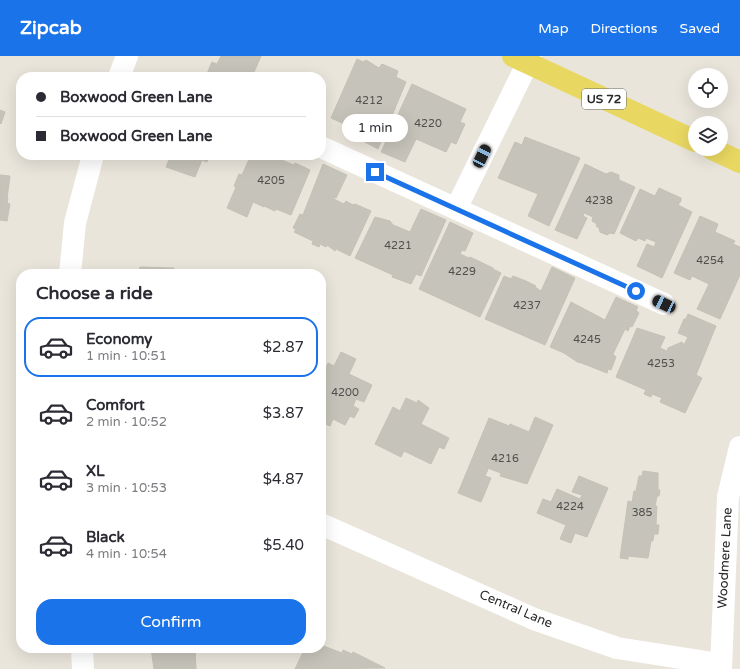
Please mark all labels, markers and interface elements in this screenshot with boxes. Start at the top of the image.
text: Zipcab [20,17,82,39]
text: Map [538,20,569,37]
text: Directions [591,20,658,37]
text: Saved [680,20,720,37]
map controls [688,68,728,156]
button: locate [688,68,728,108]
text: Boxwood Green Lane [60,88,213,106]
road number: US 72 [582,89,626,109]
house number: 4212 [355,94,383,107]
callout: 1 min [342,114,408,142]
button: layers [688,116,728,156]
house number: 4220 [414,117,442,130]
text: 1 min [358,120,392,136]
text: Boxwood Green Lane [60,127,213,145]
car [471,143,493,169]
route end [366,163,384,181]
house number: 4205 [257,174,285,187]
house number: 4238 [585,194,613,207]
house number: 4221 [384,239,412,252]
house number: 4254 [696,254,724,267]
house number: 4229 [448,265,476,278]
text: Choose a ride [36,282,153,304]
route start [627,282,645,300]
car [651,293,677,315]
house number: 4237 [513,299,541,312]
icon: car [38,329,74,365]
text: Economy [86,330,152,348]
house number: 4245 [573,333,601,346]
text: $2.87 [263,338,304,356]
text: 1 min · 10:51 [86,348,167,364]
house number: 4253 [647,357,675,370]
house number: 4200 [331,386,359,399]
icon: car [38,395,74,431]
text: Comfort [86,396,145,414]
text: $3.87 [263,404,304,422]
text: 2 min · 10:52 [86,414,167,430]
house number: 4216 [491,452,519,465]
icon: car [38,461,74,497]
text: XL [86,462,105,480]
text: $4.87 [263,470,304,488]
text: 3 min · 10:53 [86,480,167,496]
house number: 4224 [556,500,584,513]
house number: 385 [632,506,652,519]
street label: Woodmere Lane [714,507,736,609]
icon: car [38,527,74,563]
text: Black [86,528,125,546]
text: $5.40 [263,536,304,554]
text: 4 min · 10:54 [86,546,167,562]
street label: Central Lane [477,586,555,632]
button: Confirm [36,599,306,645]

